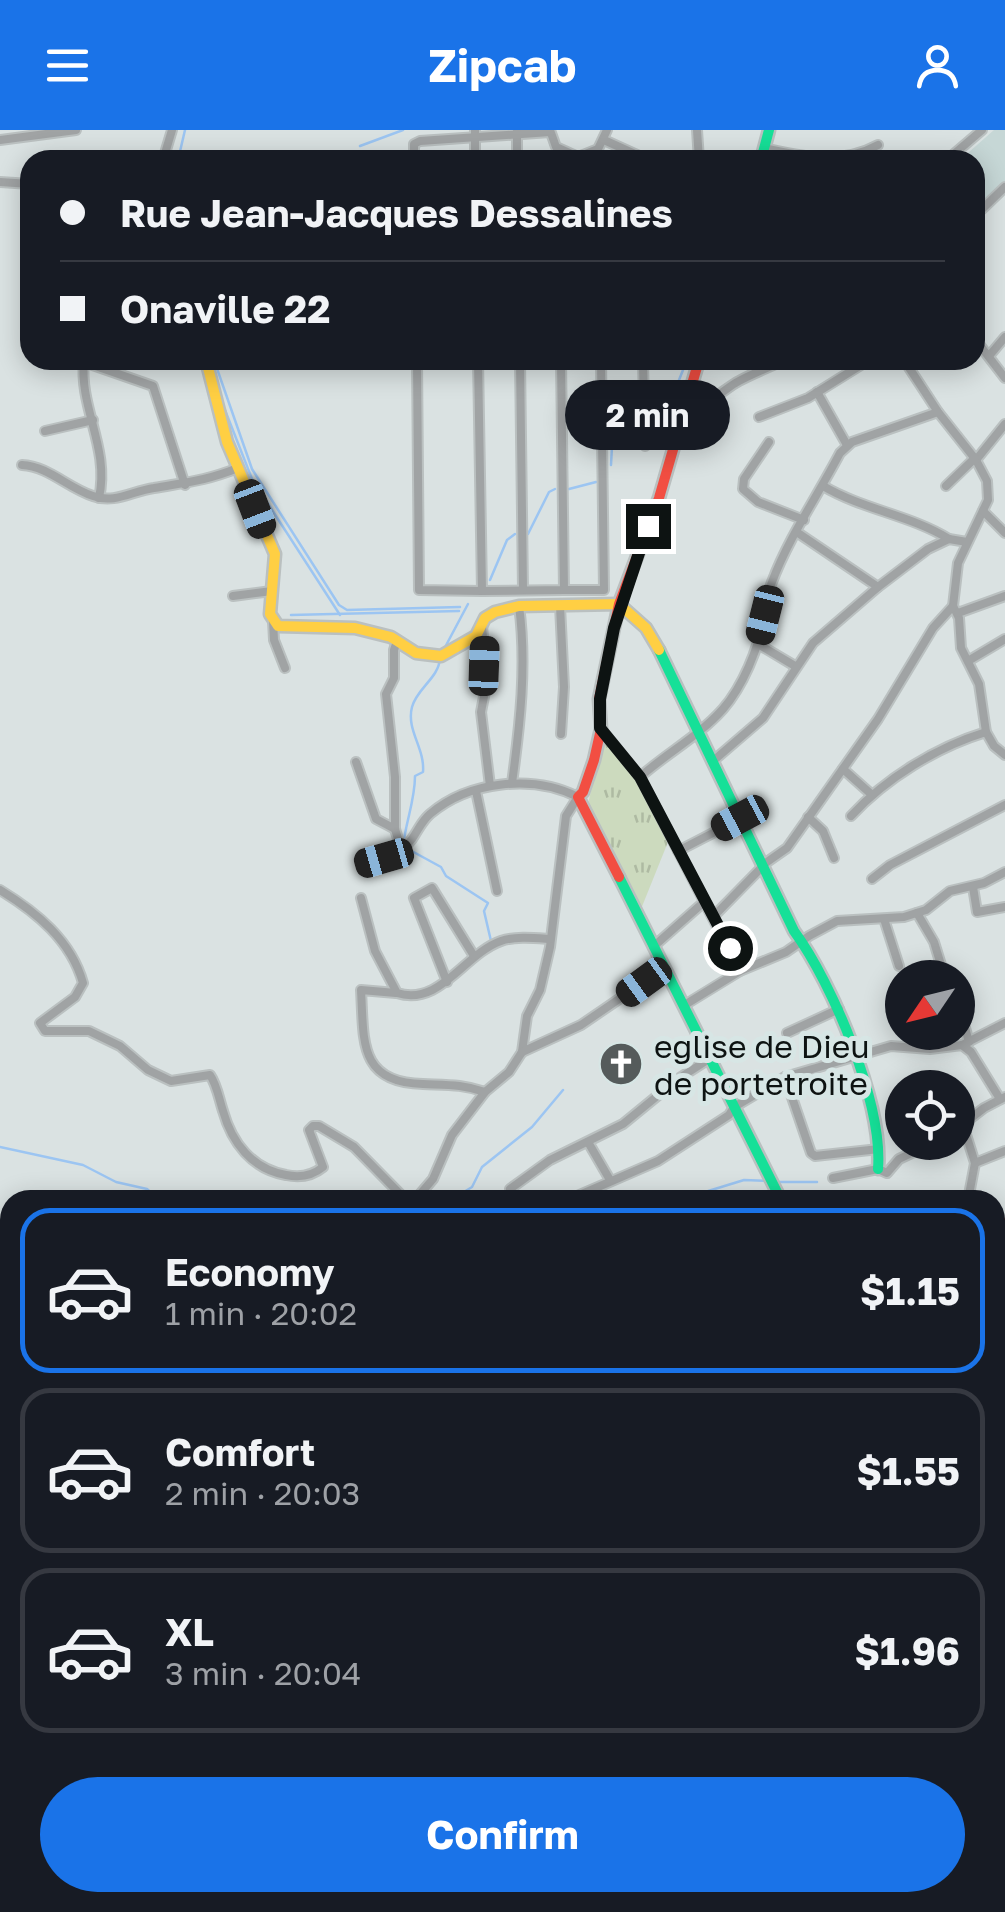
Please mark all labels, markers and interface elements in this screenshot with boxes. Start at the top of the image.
icon: menu [40,38,95,93]
text: Zipcab [428,38,577,92]
icon: person [910,38,965,93]
text: Rue Jean-Jacques Dessalines [120,190,673,235]
text: Onaville 22 [120,286,330,331]
callout: 2 min [566,381,730,451]
text: 2 min [606,396,689,434]
car [230,476,280,542]
route end [626,504,671,549]
car [743,582,787,648]
car [468,635,500,697]
car [706,791,774,845]
car [351,835,417,881]
route start [708,926,753,971]
car [611,952,677,1012]
north arrow [885,960,975,1050]
map controls [885,960,975,1160]
place label: eglise de Dieu de portetroite [654,1027,870,1102]
church icon: eglise de Dieu de portetroite [598,1041,644,1087]
button: locate [885,1070,975,1160]
icon: car [45,1246,135,1336]
text: Economy [165,1249,334,1294]
text: $1.15 [860,1268,960,1313]
text: 1 min · 20:02 [165,1294,357,1332]
icon: car [45,1426,135,1516]
text: Comfort [165,1429,315,1474]
text: $1.55 [856,1448,960,1493]
text: 2 min · 20:03 [165,1474,360,1512]
icon: car [45,1606,135,1696]
text: XL [165,1609,214,1654]
text: $1.96 [855,1628,960,1673]
text: 3 min · 20:04 [165,1654,361,1692]
button: Confirm [40,1777,965,1892]

